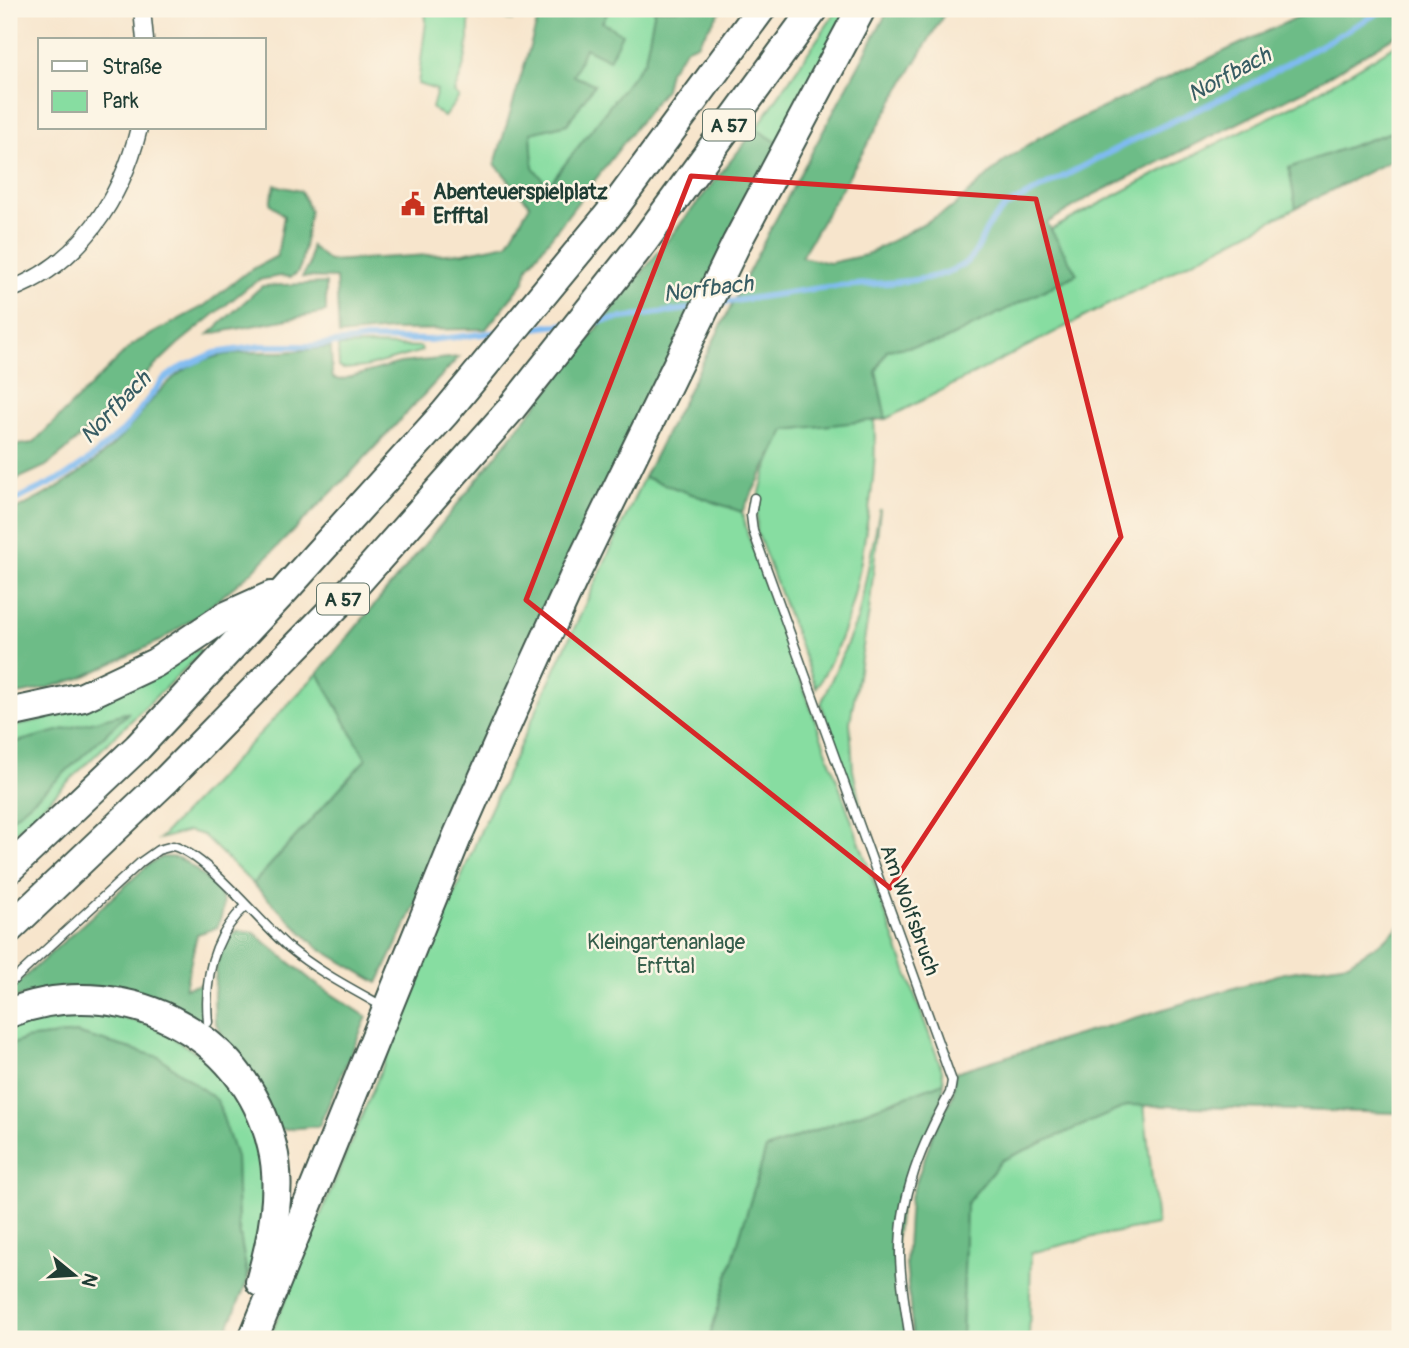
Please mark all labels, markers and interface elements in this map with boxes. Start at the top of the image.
legend [38,38,266,130]
water label: Norfbach [1183,40,1277,108]
text: Straße [102,54,162,81]
text: Park [102,88,139,115]
road number: A 57 [703,110,755,140]
place label: Abenteuerspielplatz Erfftal [433,179,608,230]
public building icon: Abenteuerspielplatz Erfftal [399,190,427,218]
water label: Norfbach [662,268,756,308]
water label: Norfbach [74,364,158,450]
road number: A 57 [317,584,369,614]
street label: Am Wolfsbruch [873,841,946,979]
park label: Kleingartenanlage Erfttal [587,929,746,980]
north arrow [38,1240,108,1310]
text: N [76,1270,103,1290]

